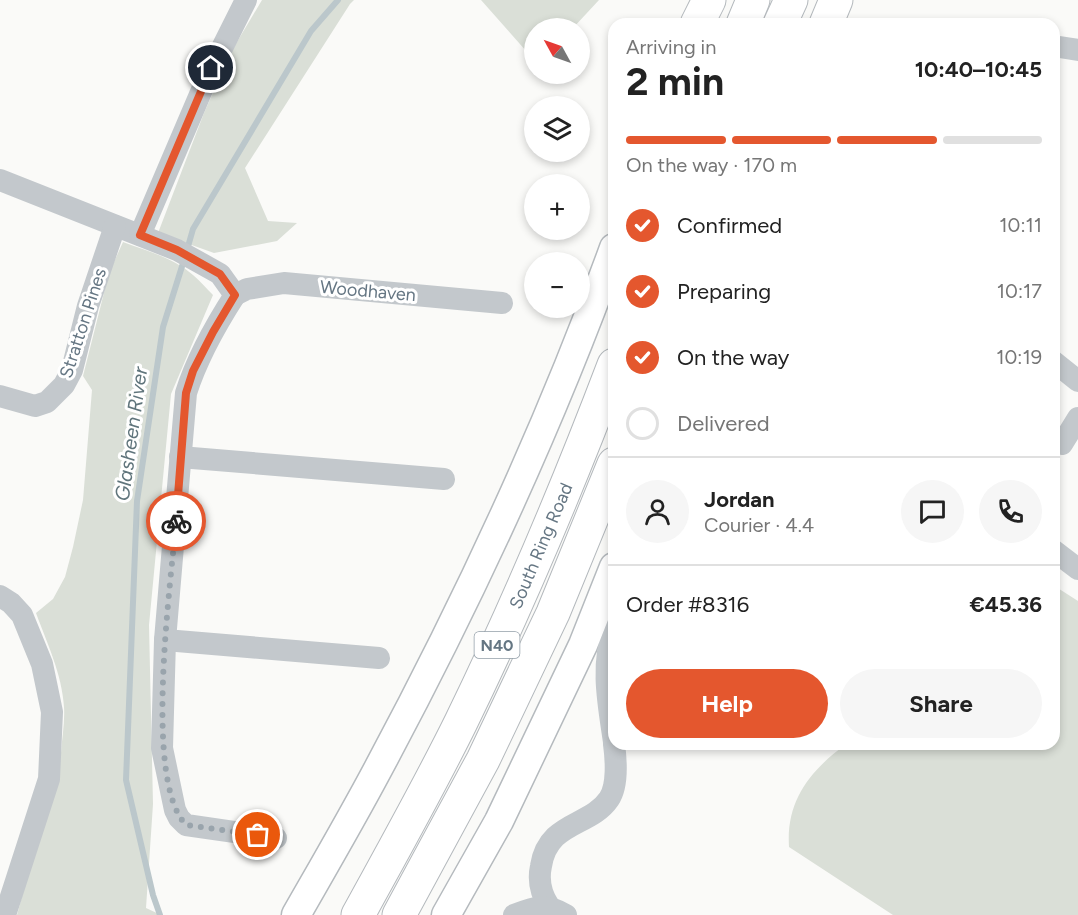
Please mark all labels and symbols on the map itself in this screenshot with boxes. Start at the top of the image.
north arrow [524,18,590,84]
pin [185,42,236,93]
street label: Stratton Pines [55,265,111,381]
street label: Woodhaven [319,276,417,306]
water label: Glasheen River [110,364,152,503]
street label: South Ring Road [505,480,577,612]
courier [146,491,206,551]
road number: N40 [474,632,520,658]
pin [232,809,283,860]

